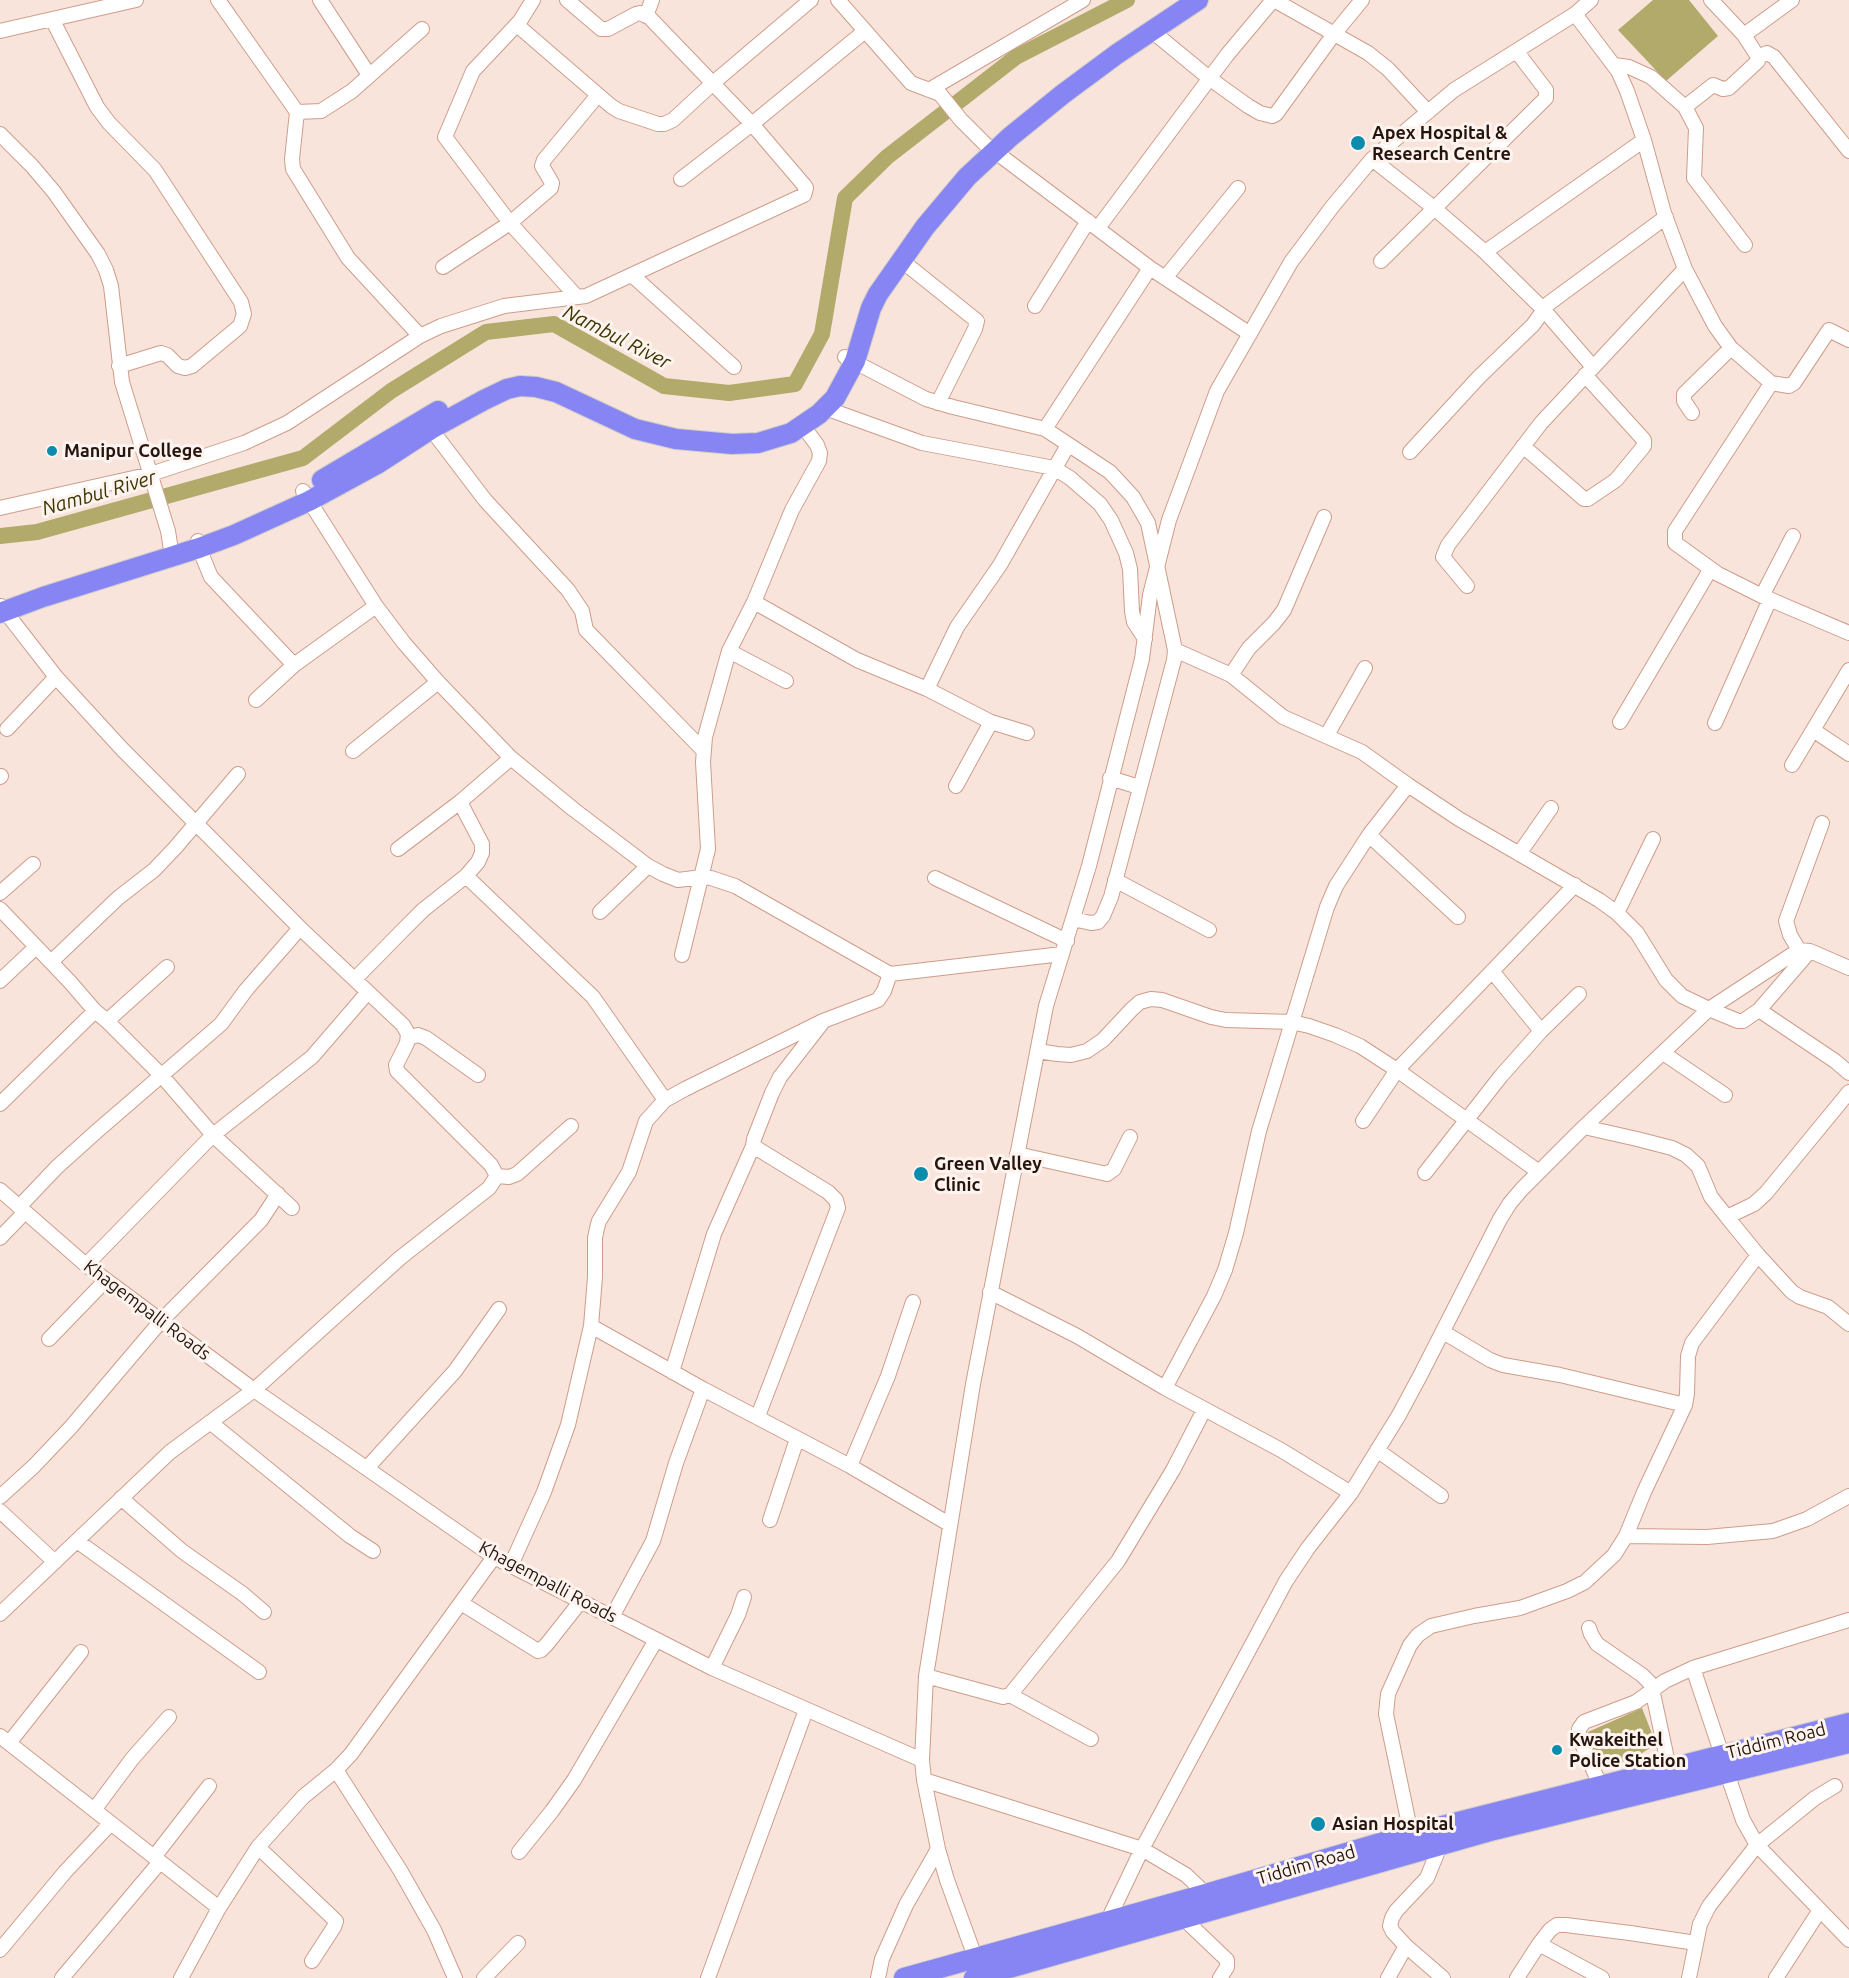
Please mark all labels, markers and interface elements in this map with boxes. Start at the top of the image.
place label: Apex Hospital & Research Centre [1372,122,1511,164]
marker: Apex Hospital & Research Centre [1349,134,1367,152]
water label: Nambul River [559,300,675,374]
place label: Manipur College [64,440,203,462]
marker: Manipur College [45,444,59,458]
water label: Nambul River [39,465,159,521]
place label: Green Valley Clinic [934,1153,1042,1196]
marker: Green Valley Clinic [912,1165,930,1183]
street label: Khagempalli Roads [79,1255,215,1365]
street label: Khagempalli Roads [475,1536,621,1628]
street label: Tiddim Road [1724,1718,1828,1764]
place label: Kwakeithel Police Station [1569,1729,1686,1772]
marker: Kwakeithel Police Station [1550,1743,1564,1757]
place label: Asian Hospital [1332,1813,1454,1835]
marker: Asian Hospital [1309,1815,1327,1833]
street label: Tiddim Road [1254,1841,1358,1889]

